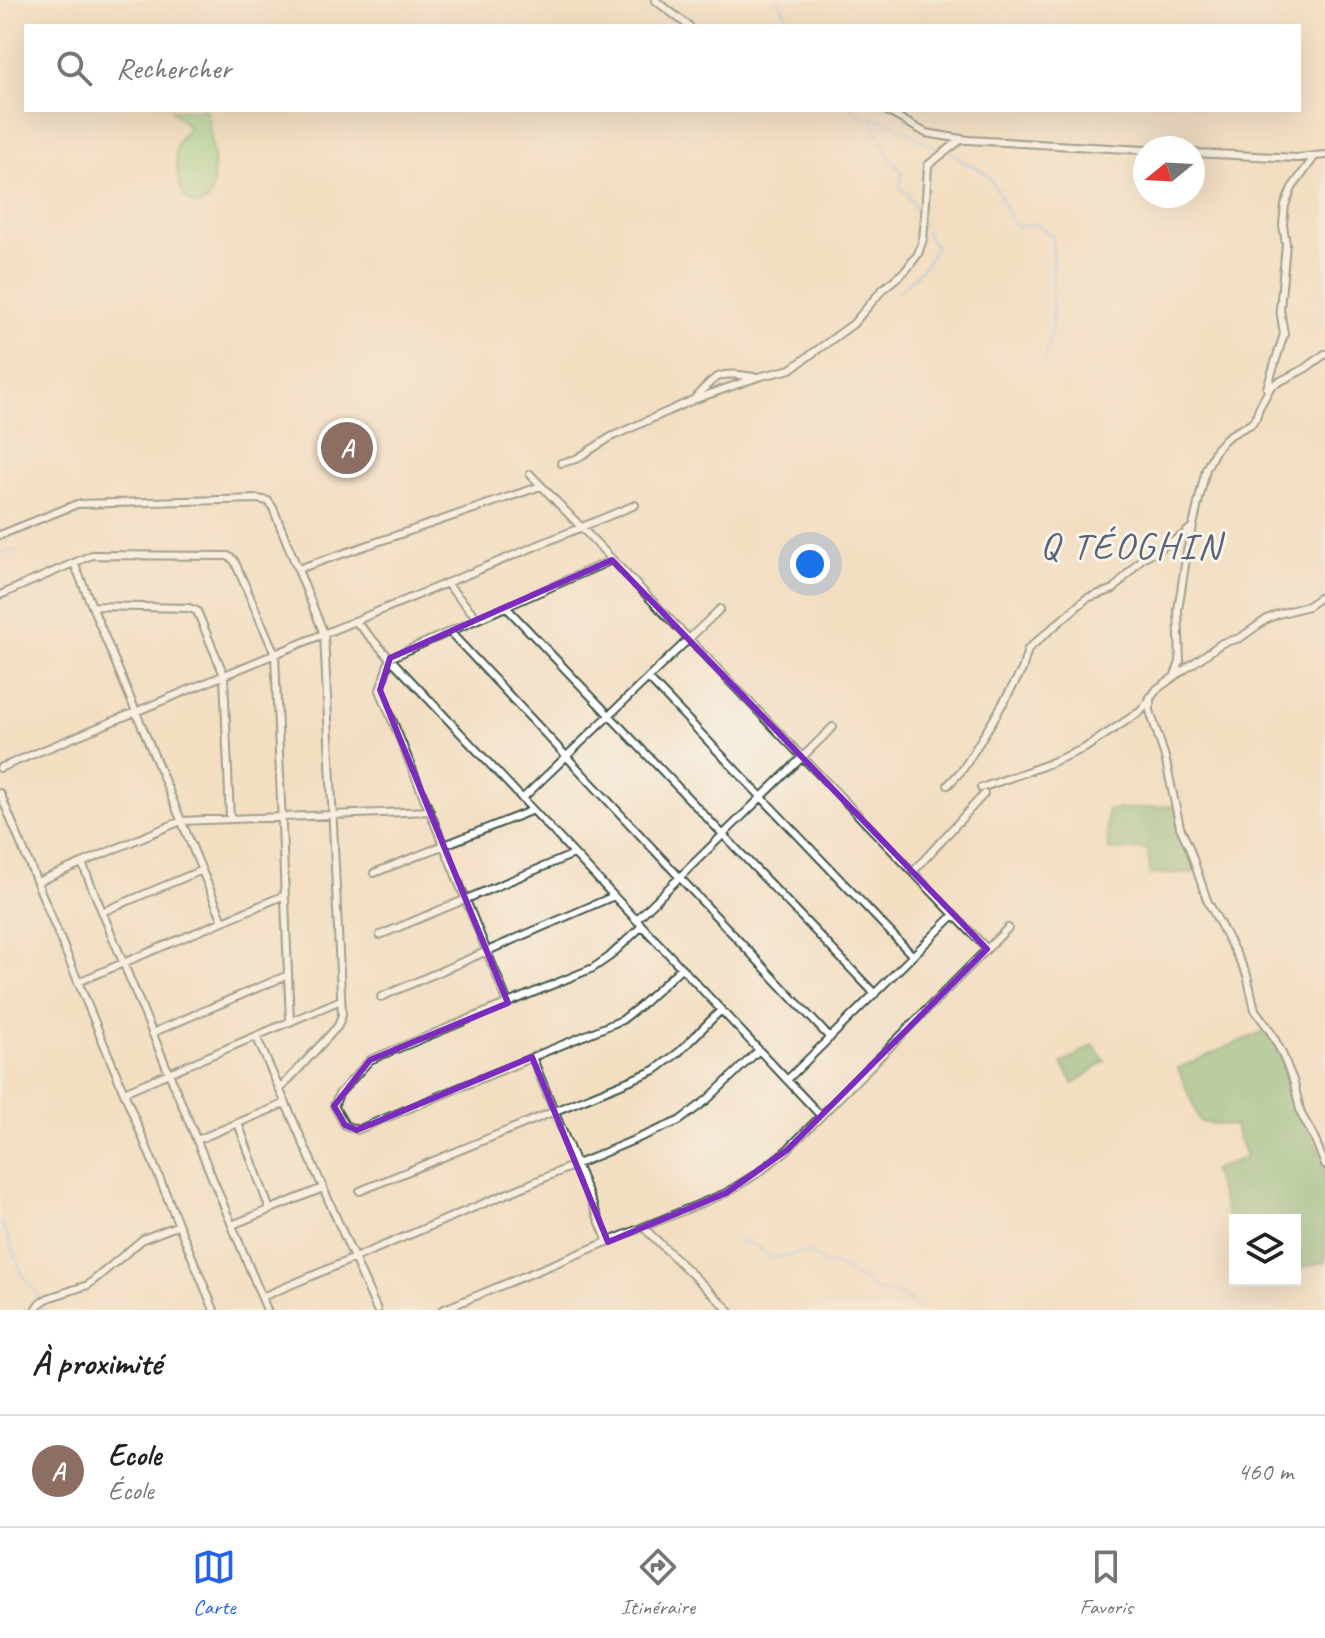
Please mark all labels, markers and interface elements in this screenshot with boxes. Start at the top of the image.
search box [24,24,1301,112]
icon: search [52,46,96,90]
text: Rechercher [116,49,231,87]
north arrow [1133,136,1205,208]
pin: A [321,418,373,478]
district label: Q TÉOGHIN [1040,522,1225,569]
your location [790,544,830,584]
map controls [1229,1214,1301,1286]
button: layers [1229,1214,1301,1286]
text: À proximité [32,1341,161,1384]
text: Ecole [108,1436,161,1474]
text: A [51,1455,65,1488]
text: 460 m [1237,1455,1293,1488]
text: École [108,1474,154,1507]
tab: Carte [192,1545,236,1621]
tab: Itinéraire [621,1545,695,1621]
tab: Favoris [1080,1545,1133,1621]

